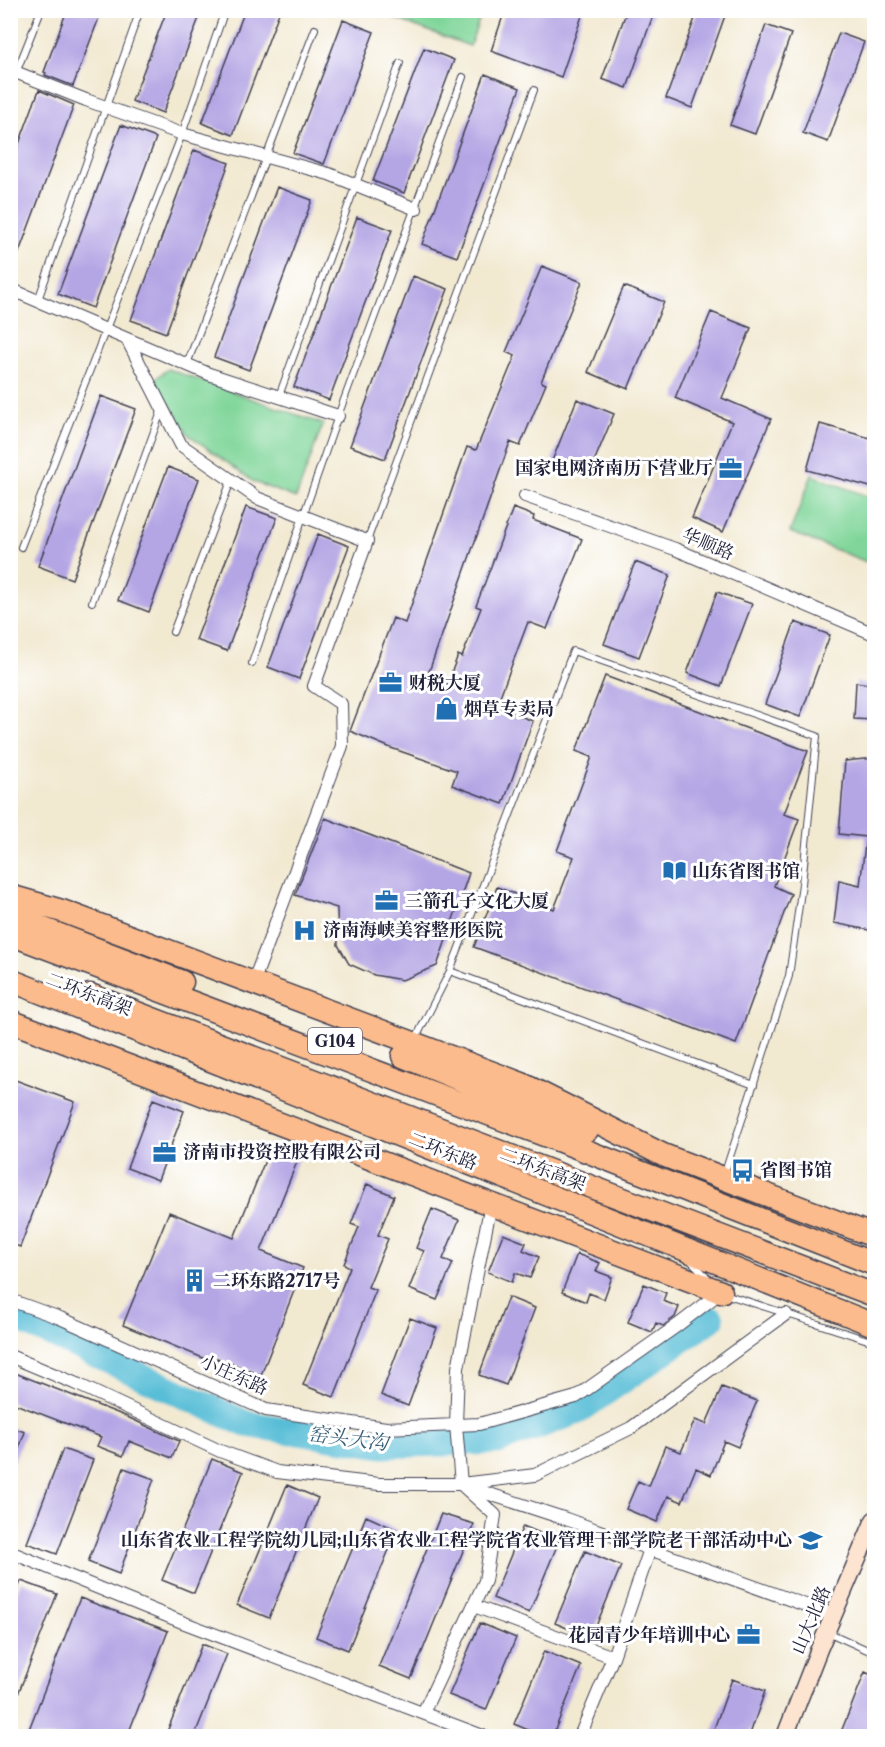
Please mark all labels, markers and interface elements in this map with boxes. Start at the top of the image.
office icon: 国家电网济南历下营业厅 [718,455,744,481]
place label: 国家电网济南历下营业厅 [515,457,713,479]
street label: 华顺路 [679,523,737,565]
office icon: 财税大厦 [378,670,404,696]
place label: 财税大厦 [409,672,481,694]
shop icon: 烟草专卖局 [433,696,459,722]
place label: 烟草专卖局 [464,698,554,720]
library icon: 山东省图书馆 [661,858,687,884]
place label: 山东省图书馆 [692,860,800,882]
office icon: 三箭孔子文化大厦 [374,888,400,914]
place label: 三箭孔子文化大厦 [405,890,549,912]
hospital icon: 济南海峡美容整形医院 [292,917,318,943]
place label: 济南海峡美容整形医院 [323,919,503,941]
street label: 二环东高架 [43,968,135,1020]
road number: G104 [308,1028,362,1054]
street label: 二环东路 [406,1127,480,1175]
office icon: 济南市投资控股有限公司 [152,1139,178,1165]
place label: 济南市投资控股有限公司 [183,1141,381,1163]
street label: 二环东高架 [497,1143,589,1195]
bus stop icon: 省图书馆 [729,1157,755,1183]
place label: 省图书馆 [760,1159,832,1181]
building icon: 二环东路2717号 [182,1268,208,1294]
place label: 二环东路2717号 [213,1270,341,1292]
street label: 小庄东路 [197,1350,271,1400]
water label: 窑头大沟 [307,1421,392,1455]
school or university icon: 山东省农业工程学院幼儿园;山东省农业工程学院省农业管理干部学院老干部活动中心 [797,1527,823,1553]
place label: 山东省农业工程学院幼儿园;山东省农业工程学院省农业管理干部学院老干部活动中心 [121,1529,792,1551]
street label: 山大北路 [787,1583,835,1657]
office icon: 花园青少年培训中心 [735,1622,761,1648]
place label: 花园青少年培训中心 [568,1624,730,1646]

